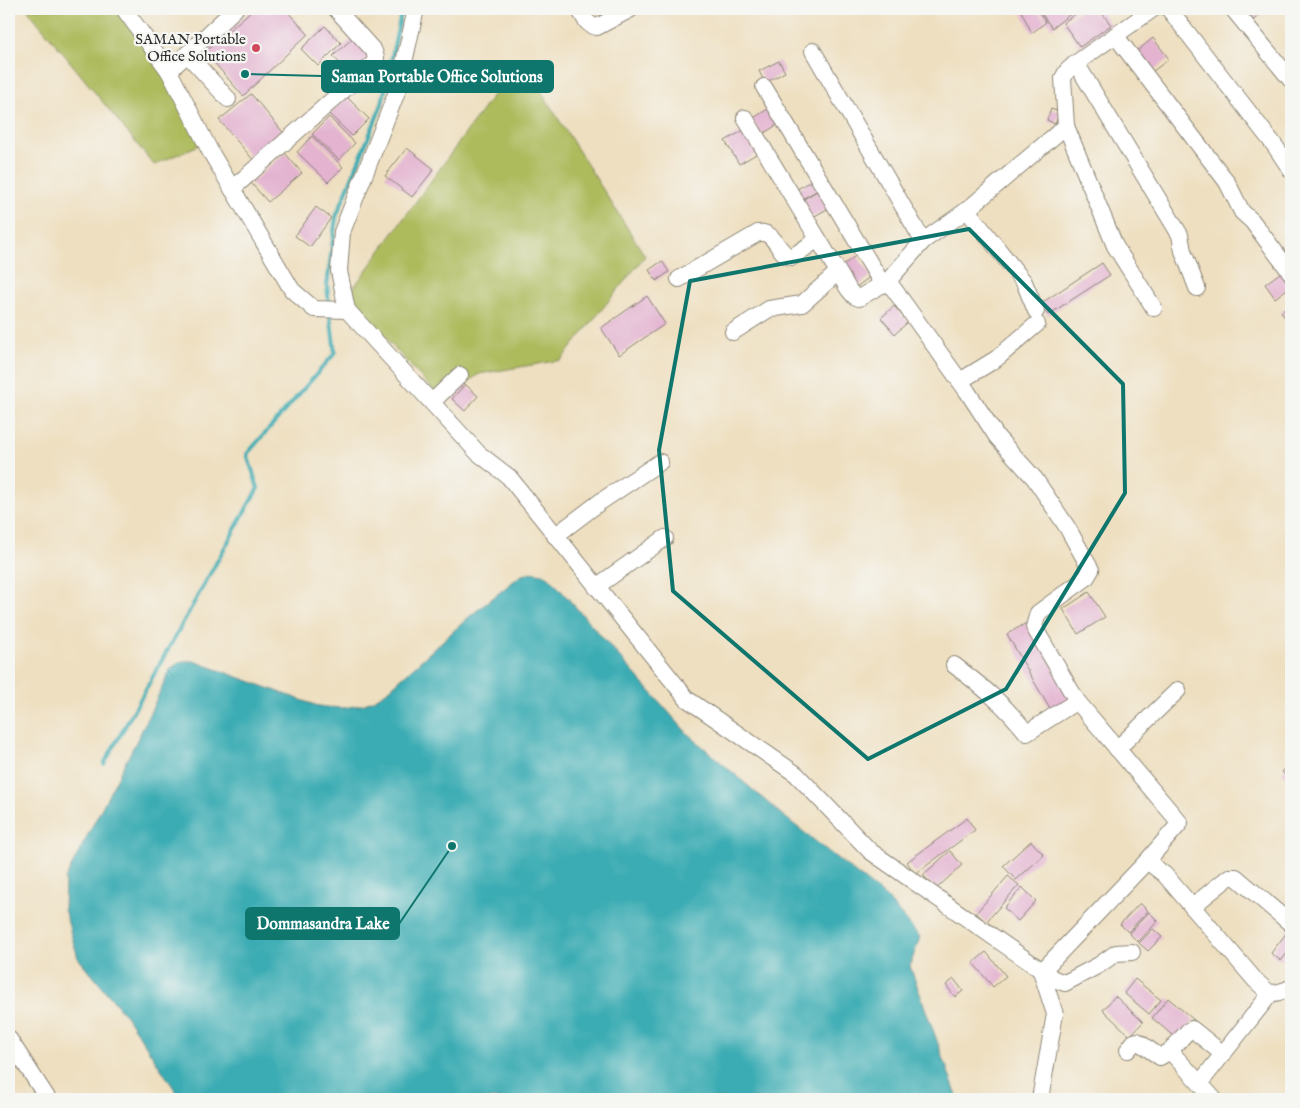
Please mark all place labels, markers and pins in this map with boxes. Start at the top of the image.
place label: SAMAN Portable Office Solutions [135,30,246,66]
marker: SAMAN Portable Office Solutions [250,42,262,54]
callout: Saman Portable Office Solutions [322,61,553,92]
callout: Dommasandra Lake [246,908,399,939]

